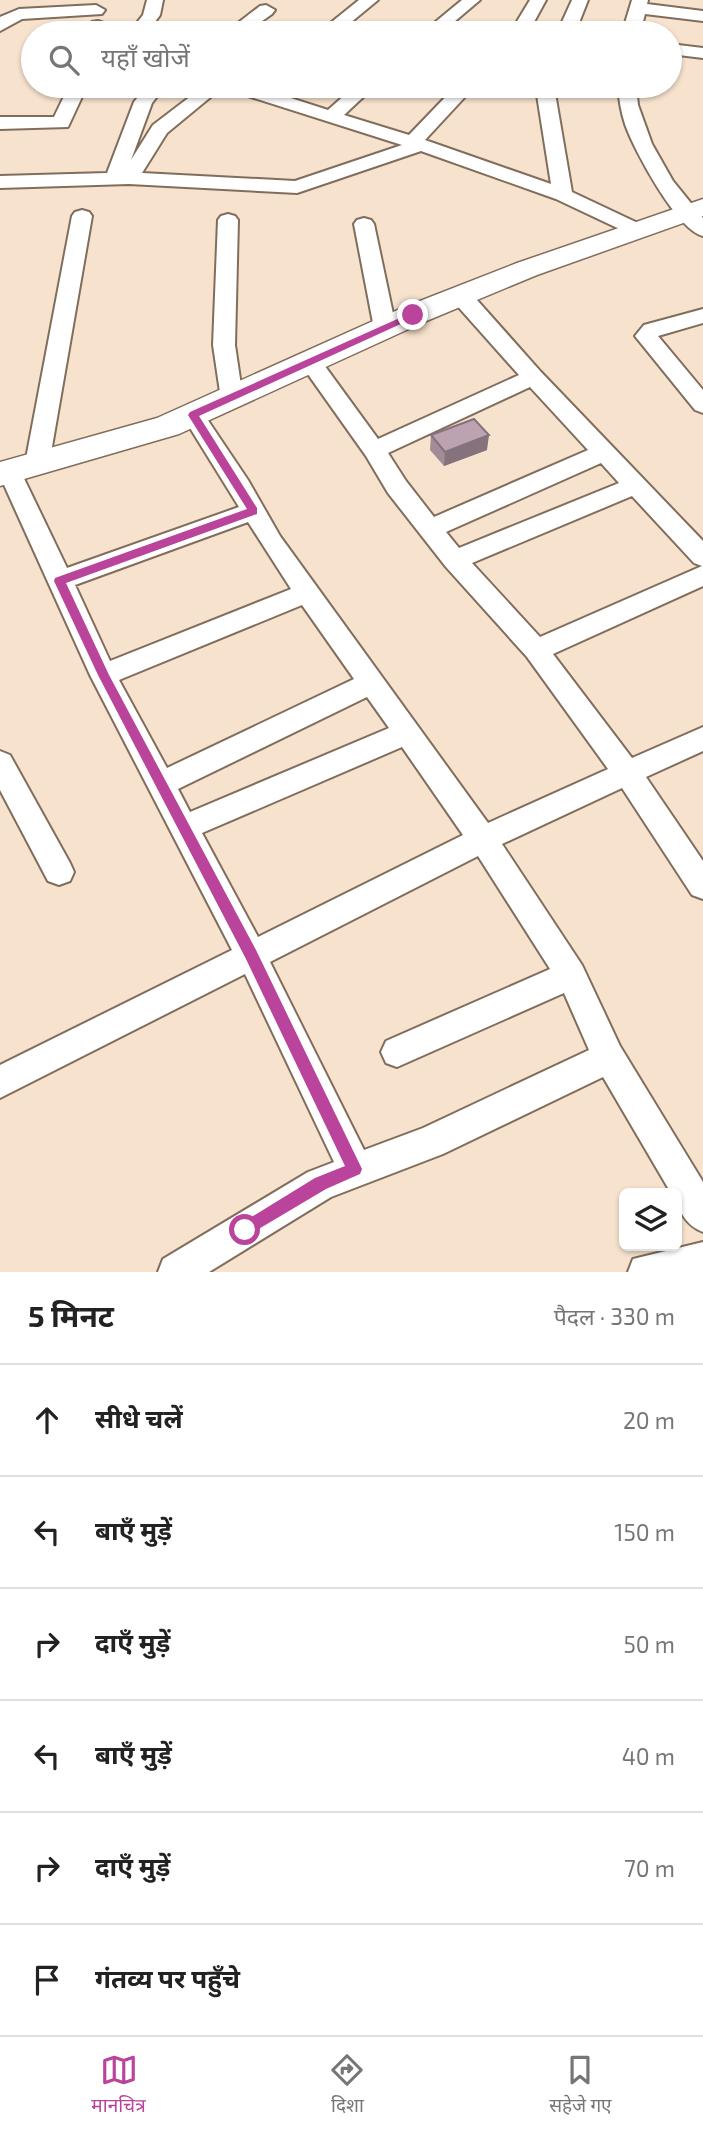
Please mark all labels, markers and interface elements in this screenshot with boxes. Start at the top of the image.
search box [21,21,682,98]
icon: search [45,41,83,79]
text: यहाँ खोजें [101,41,190,72]
route end [397,299,428,330]
map controls [619,1188,682,1251]
button: layers [619,1188,682,1251]
route start [229,1214,260,1245]
text: 5 मिनट [28,1297,114,1333]
text: पैदल · 330 m [554,1302,675,1330]
icon: ahead [28,1401,66,1439]
text: सीधे चलें [95,1402,183,1433]
text: 20 m [623,1406,675,1434]
icon: left [28,1513,66,1551]
text: बाएँ मुड़ें [95,1514,172,1545]
text: 150 m [614,1518,675,1546]
icon: right [28,1625,66,1663]
text: दाएँ मुड़ें [95,1626,170,1657]
text: 50 m [624,1630,675,1658]
icon: left [28,1737,66,1775]
text: बाएँ मुड़ें [95,1738,172,1769]
text: 40 m [622,1742,675,1770]
icon: right [28,1849,66,1887]
text: दाएँ मुड़ें [95,1850,170,1881]
text: 70 m [624,1854,675,1882]
icon: arrive [28,1961,66,1999]
text: गंतव्य पर पहुँचे [95,1962,240,1993]
tab: मानचित्र [91,2051,146,2120]
tab: दिशा [328,2051,366,2120]
tab: सहेजे गए [549,2051,612,2120]

